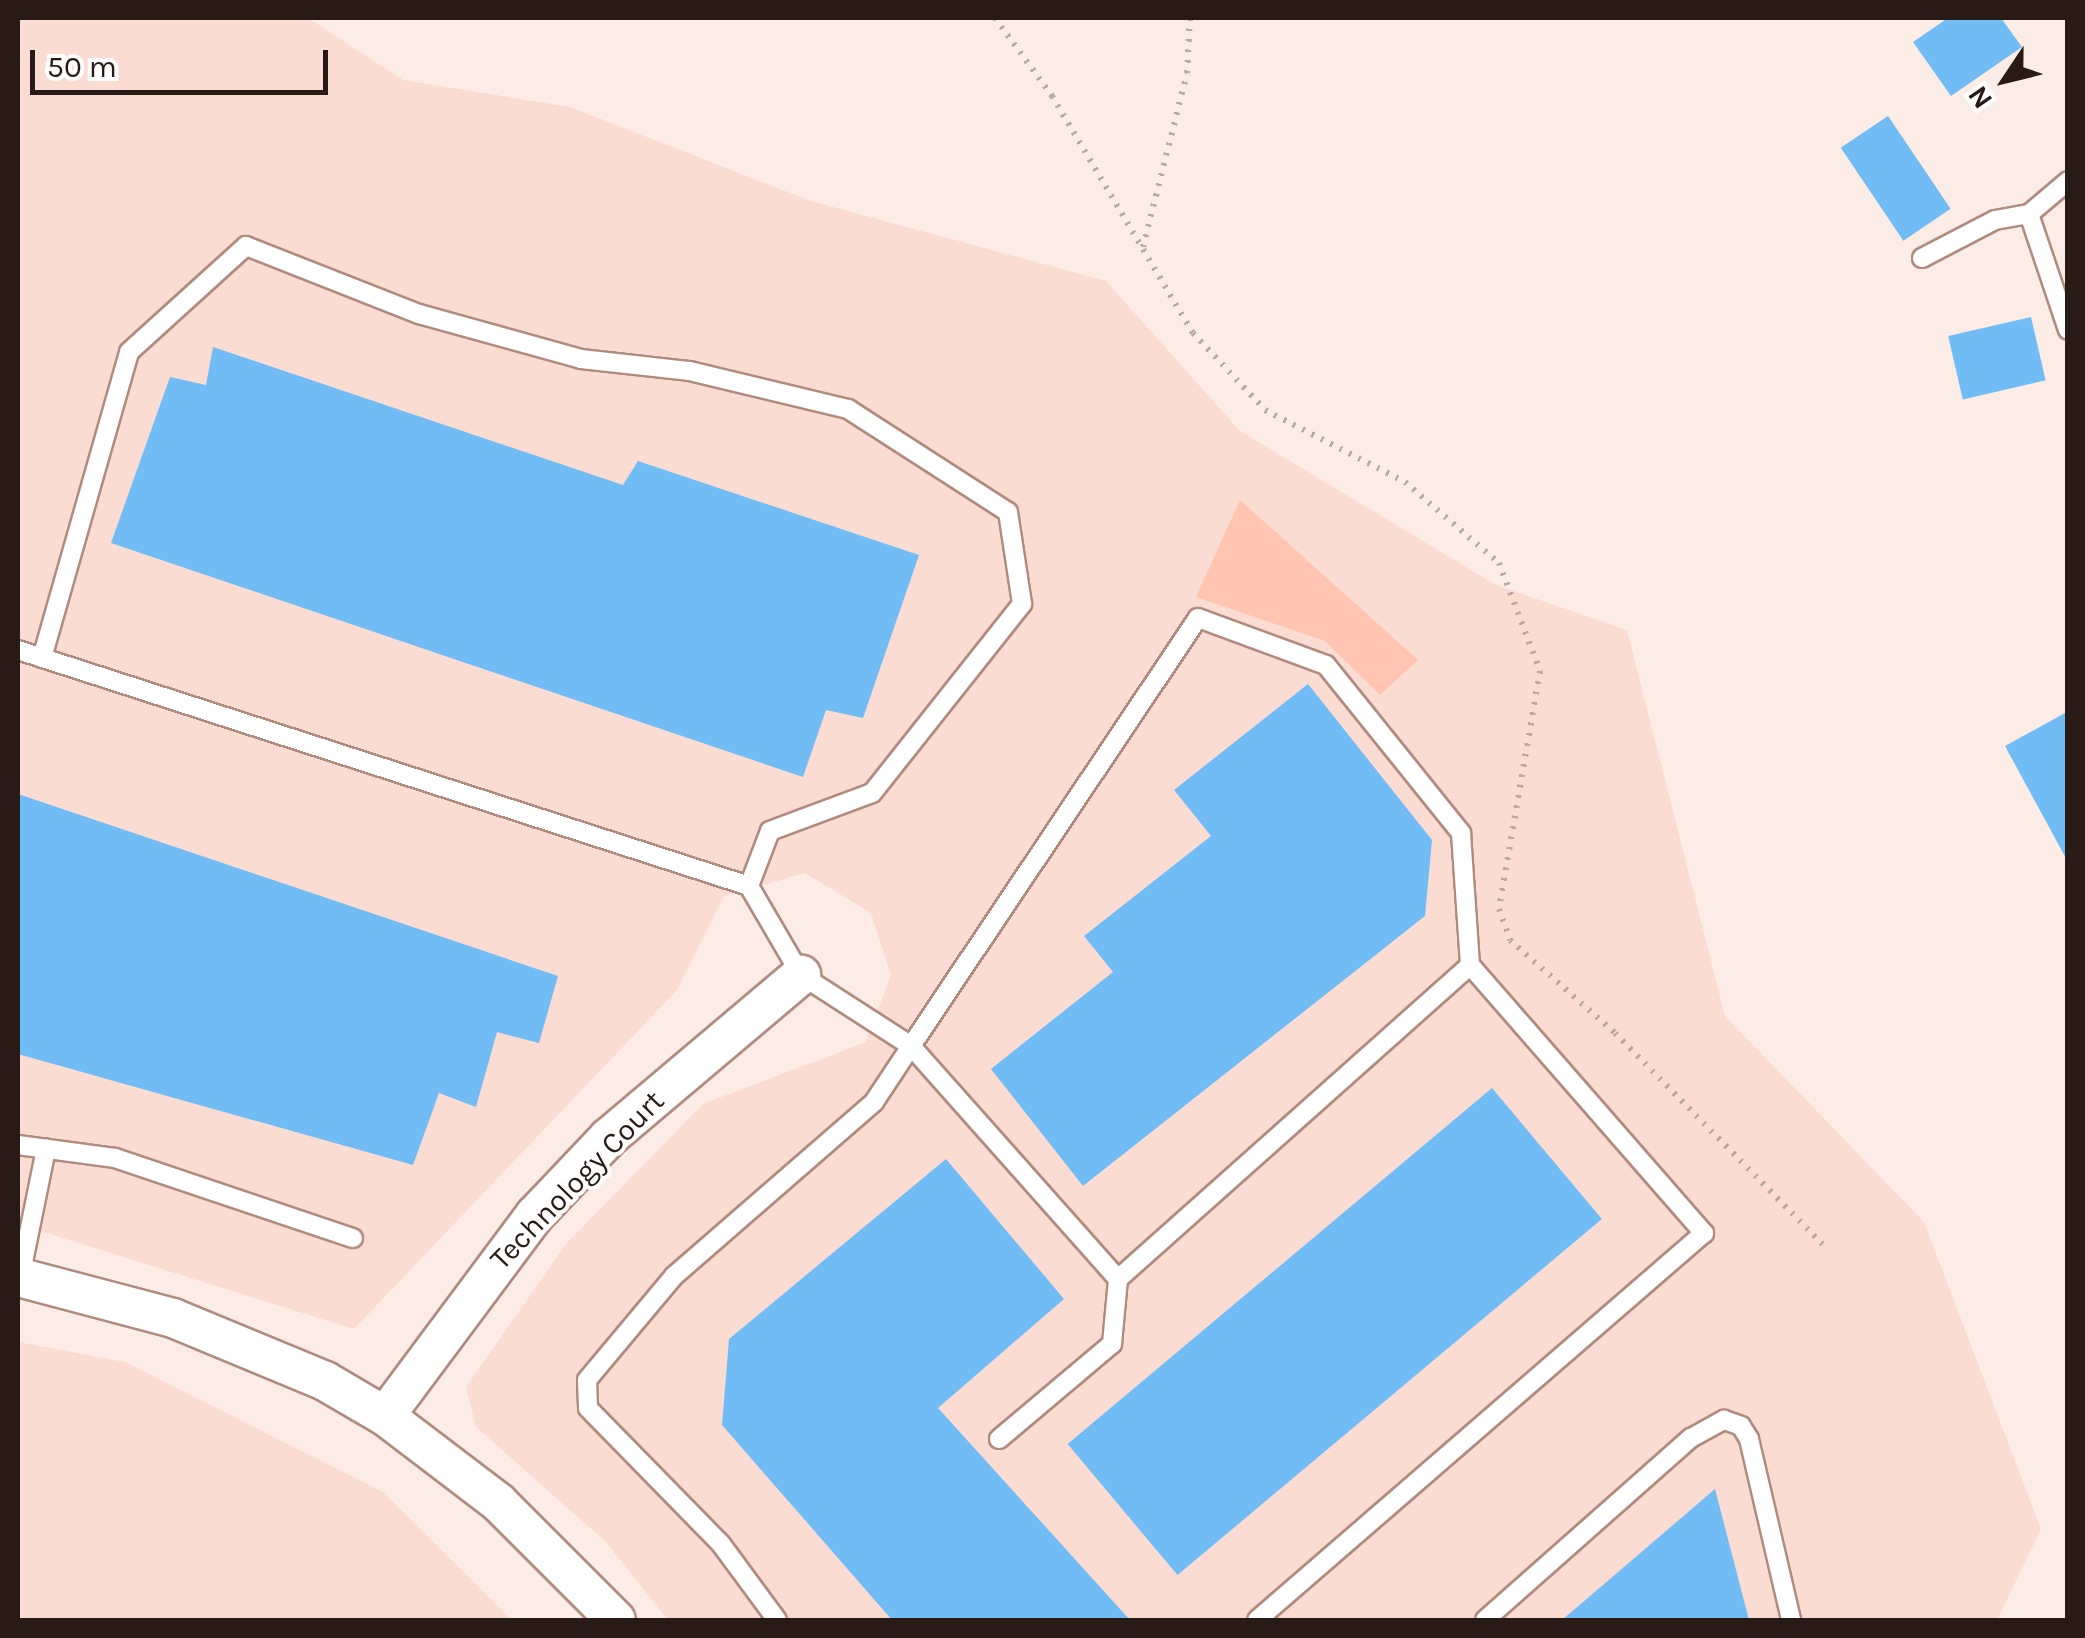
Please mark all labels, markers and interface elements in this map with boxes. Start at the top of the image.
scale bar [35,30,332,92]
north arrow [1955,30,2055,130]
text: 50 m [47,49,117,85]
text: N [1961,80,1999,115]
street label: Technology Court [483,1083,671,1277]

